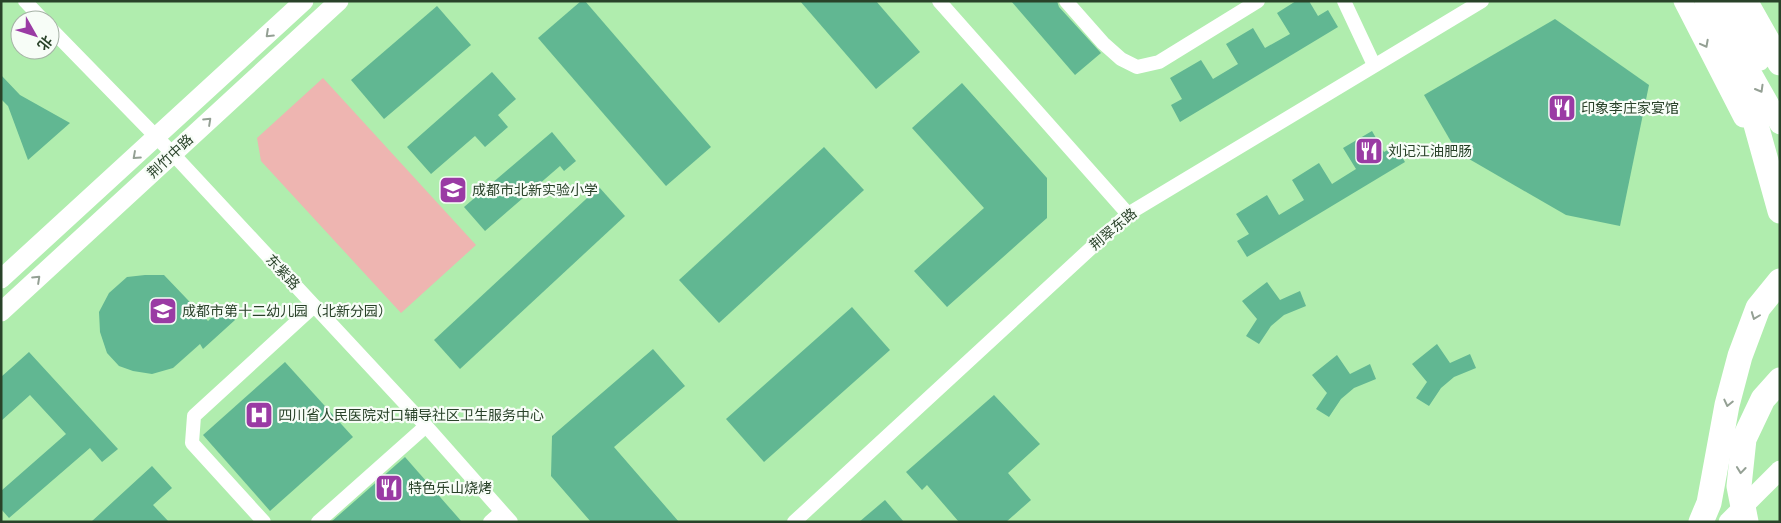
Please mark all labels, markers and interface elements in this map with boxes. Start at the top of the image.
north arrow [10,10,60,60]
one-way arrow [265,28,274,37]
text: 北 [34,32,57,54]
one-way arrow [1699,39,1709,48]
one-way arrow [1754,84,1764,93]
restaurant icon: 印象李庄家宴馆 [1547,93,1577,123]
place label: 印象李庄家宴馆 [1581,99,1679,117]
one-way arrow [203,118,212,127]
street label: 荆竹中路 [143,130,197,182]
restaurant icon: 刘记江油肥肠 [1354,136,1384,166]
place label: 刘记江油肥肠 [1388,142,1472,160]
one-way arrow [132,150,141,159]
school or university icon: 成都市北新实验小学 [438,175,468,205]
place label: 成都市北新实验小学 [472,181,598,199]
street label: 荆翠东路 [1086,204,1140,254]
street label: 东紫路 [262,251,304,293]
one-way arrow [32,276,41,285]
school or university icon: 成都市第十二幼儿园（北新分园） [148,296,178,326]
place label: 成都市第十二幼儿园（北新分园） [182,302,392,320]
one-way arrow [1751,311,1761,320]
one-way arrow [1723,399,1734,408]
hospital icon: 四川省人民医院对口辅导社区卫生服务中心 [244,400,274,430]
place label: 四川省人民医院对口辅导社区卫生服务中心 [278,406,544,424]
one-way arrow [1736,467,1747,475]
restaurant icon: 特色乐山烧烤 [374,473,404,503]
place label: 特色乐山烧烤 [408,479,492,497]

